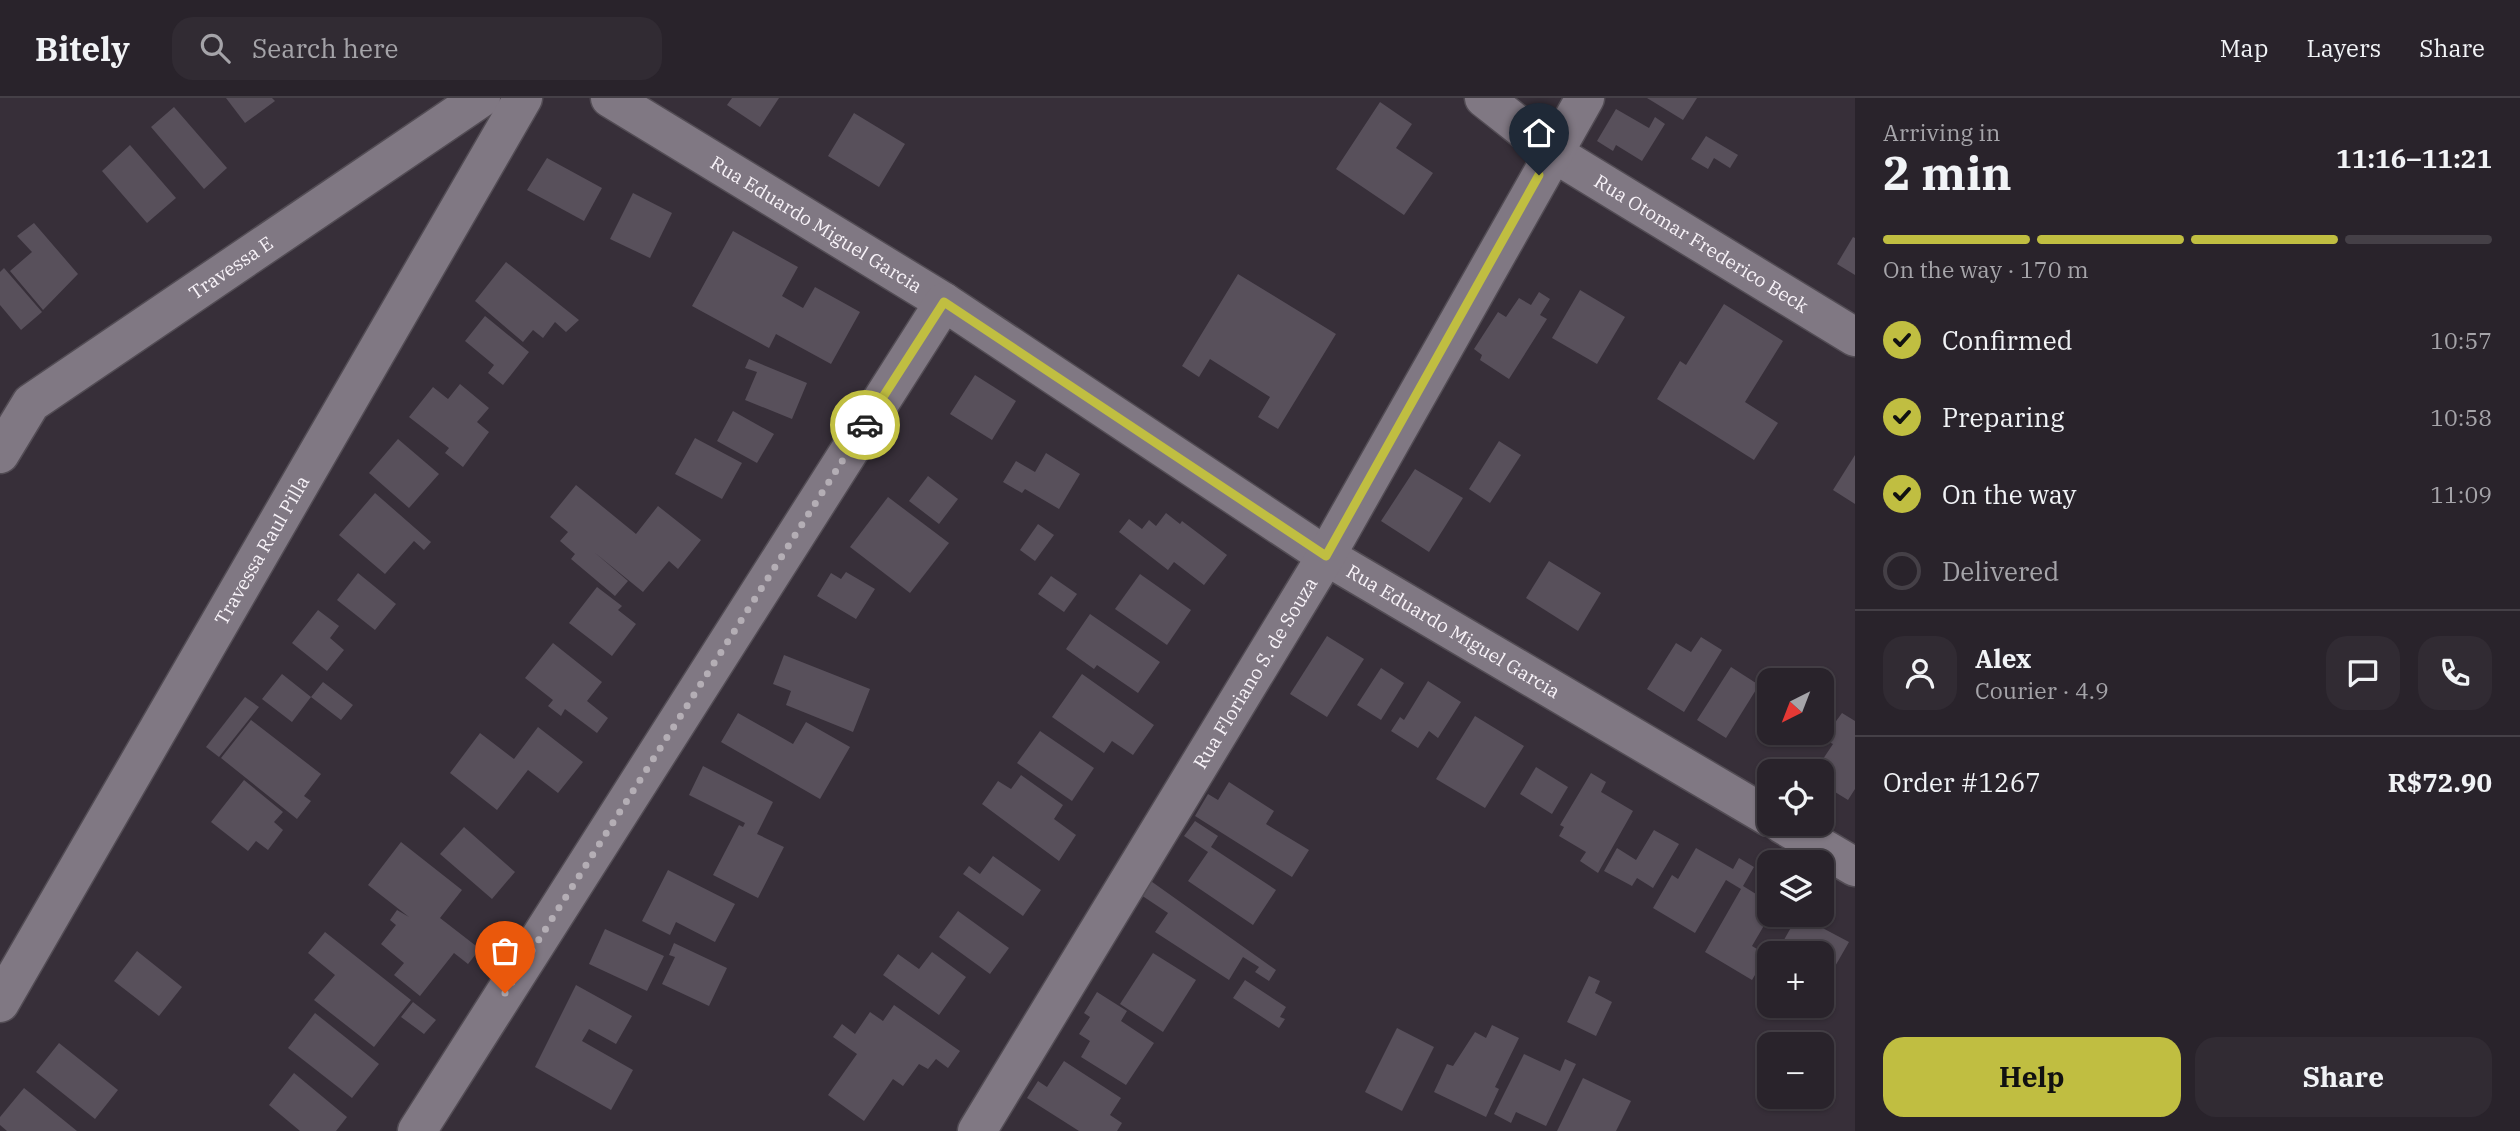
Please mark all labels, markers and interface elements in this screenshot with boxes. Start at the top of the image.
search box [172,17,662,80]
text: Bitely [35,27,130,70]
icon: search [196,29,234,67]
text: Search here [252,31,398,65]
text: Map [2220,32,2268,64]
text: Layers [2306,32,2381,64]
text: Share [2419,32,2485,64]
pin [1509,103,1569,175]
icon: home [1520,114,1558,152]
text: Arriving in [1883,117,2000,147]
text: 11:16–11:21 [2336,141,2492,175]
text: 2 min [1883,143,2012,203]
street label: Rua Eduardo Miguel Garcia [706,150,927,298]
street label: Rua Otomar Frederico Beck [1590,169,1813,318]
street label: Travessa E [184,231,277,305]
text: On the way · 170 m [1883,254,2089,284]
icon: check [1883,321,1921,359]
text: Confirmed [1942,323,2073,357]
text: 10:57 [2430,325,2492,355]
courier [830,390,900,460]
icon: check [1883,398,1921,436]
text: Preparing [1942,400,2064,434]
text: 10:58 [2430,402,2492,432]
icon: car [846,406,884,444]
street label: Travessa Raul Pilla [209,471,314,629]
icon: check [1883,475,1921,513]
text: On the way [1942,477,2076,511]
text: 11:09 [2430,479,2492,509]
text: Delivered [1942,554,2059,588]
street label: Rua Eduardo Miguel Garcia [1342,559,1565,703]
street label: Rua Floriano S. de Souza [1188,572,1323,773]
button: person [1883,636,1957,710]
button: chat [2326,636,2400,710]
button: phone [2418,636,2492,710]
text: Alex [1975,641,2031,675]
north arrow [1757,668,1834,746]
map controls [1757,668,1834,1109]
text: Courier · 4.9 [1975,675,2109,705]
button: locate [1757,759,1834,836]
text: Order #1267 [1883,765,2041,799]
text: R$72.90 [2388,765,2492,799]
button: layers [1757,850,1834,927]
pin [475,921,535,993]
icon: bag [486,932,524,970]
button: + [1757,941,1834,1018]
button: − [1757,1032,1834,1109]
button: Help [1883,1037,2181,1117]
button: Share [2195,1037,2492,1117]

